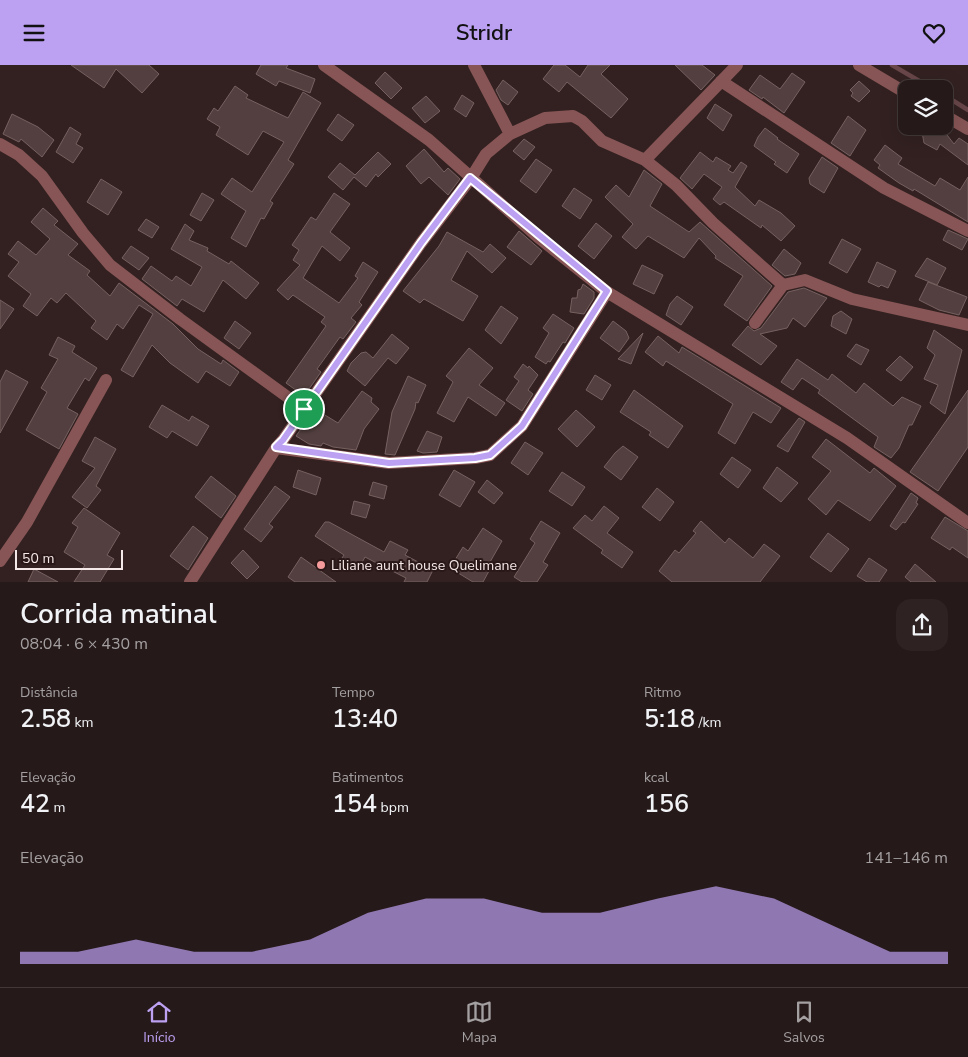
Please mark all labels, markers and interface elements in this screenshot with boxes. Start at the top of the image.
text: Stridr [456,18,512,48]
icon: menu [20,19,48,47]
icon: heart [920,19,948,47]
map controls [898,80,953,135]
button: layers [898,80,953,135]
pin [283,388,325,430]
icon: arrive [290,395,318,423]
scale bar [15,547,122,570]
text: 50 m [22,549,54,568]
place label: Liliane aunt house Quelimane [331,556,517,575]
marker: Liliane aunt house Quelimane [315,559,327,571]
text: Corrida matinal [20,595,216,633]
button: share [896,599,948,651]
text: 08:04 · 6 × 430 m [20,633,148,655]
text: Distância [20,683,78,702]
text: Tempo [332,683,375,702]
text: Ritmo [644,683,681,702]
text: 2.58 [20,702,71,736]
text: 13:40 [332,702,398,736]
text: 5:18 [644,702,695,736]
text: km [71,713,94,732]
text: /km [695,713,721,732]
text: Elevação [20,768,76,787]
text: Batimentos [332,768,404,787]
text: kcal [644,768,669,787]
text: 42 [20,787,50,821]
text: 154 [332,787,377,821]
text: 156 [644,787,689,821]
text: m [50,798,66,817]
text: bpm [377,798,409,817]
text: Elevação [20,847,84,869]
text: 141–146 m [865,847,948,869]
tab: Início [143,998,175,1047]
tab: Mapa [462,998,497,1047]
tab: Salvos [783,998,825,1047]

